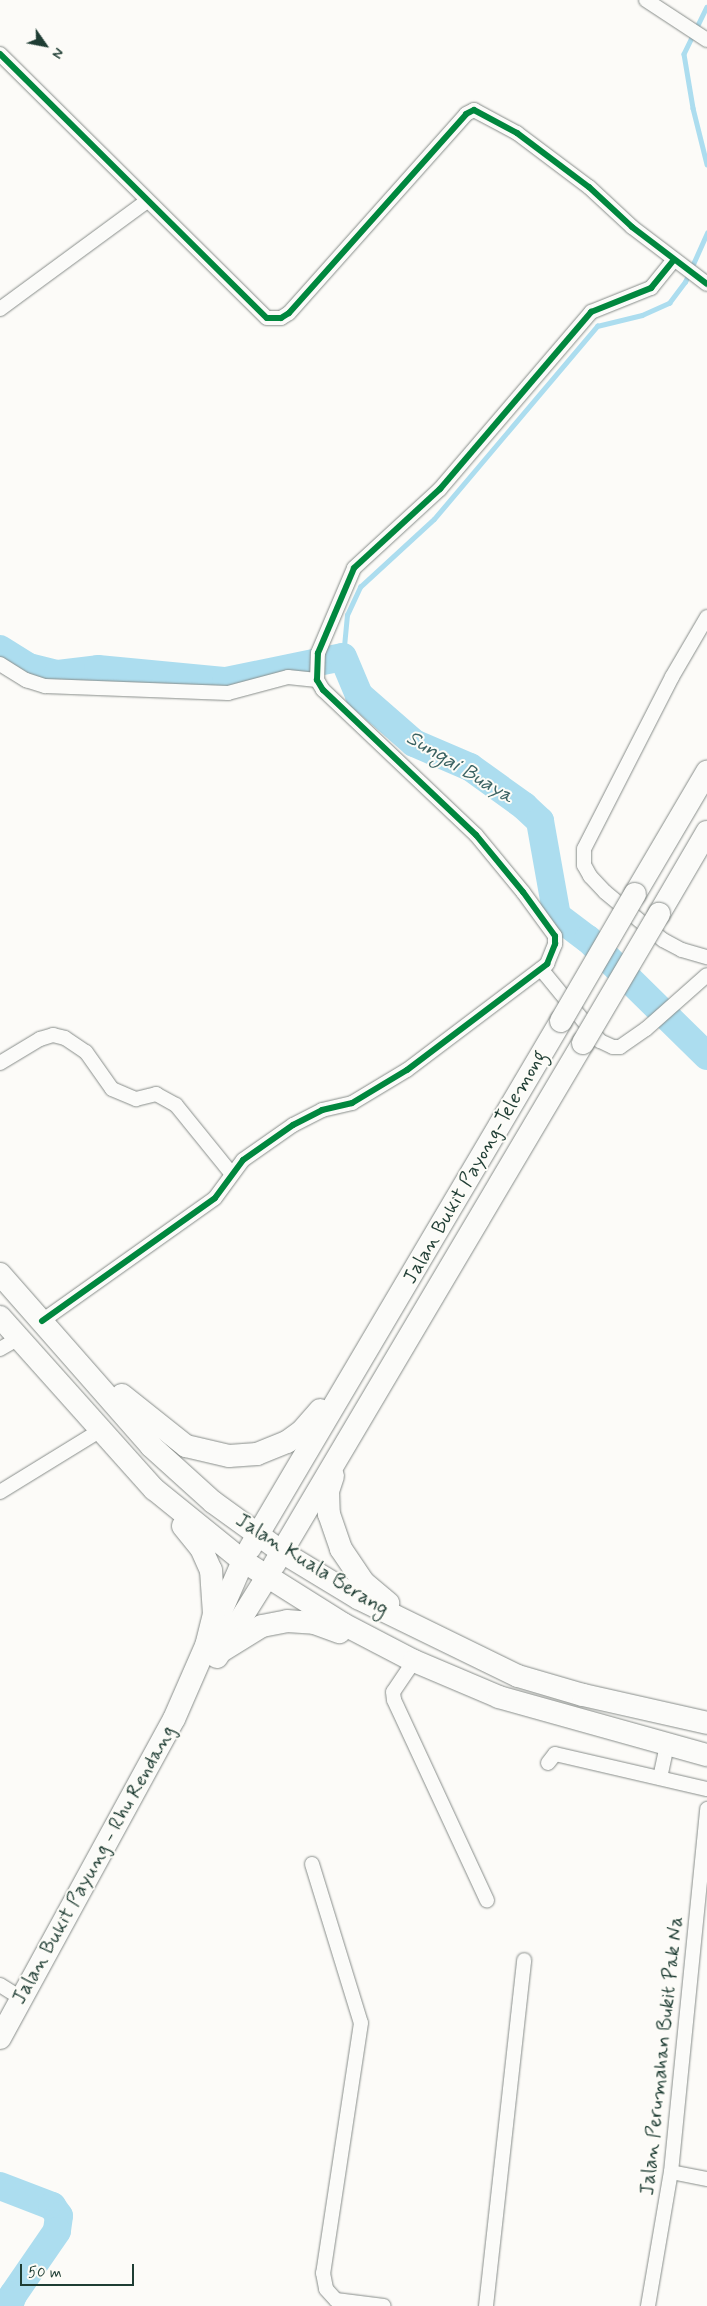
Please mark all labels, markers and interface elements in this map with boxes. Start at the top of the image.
north arrow [20,20,70,70]
text: N [47,44,68,62]
water label: Sungai Buaya [402,725,518,809]
street label: Jalan Bukit Payong-Telemong [399,1047,551,1287]
street label: Jalan Kuala Berang [231,1508,393,1622]
street label: Jalan Bukit Payung - Rhu Rendang [10,1727,178,2003]
street label: Jalan Perumahan Bukit Pak Na [636,1917,688,2195]
scale bar [22,2254,136,2286]
text: 50 m [28,2263,62,2283]

